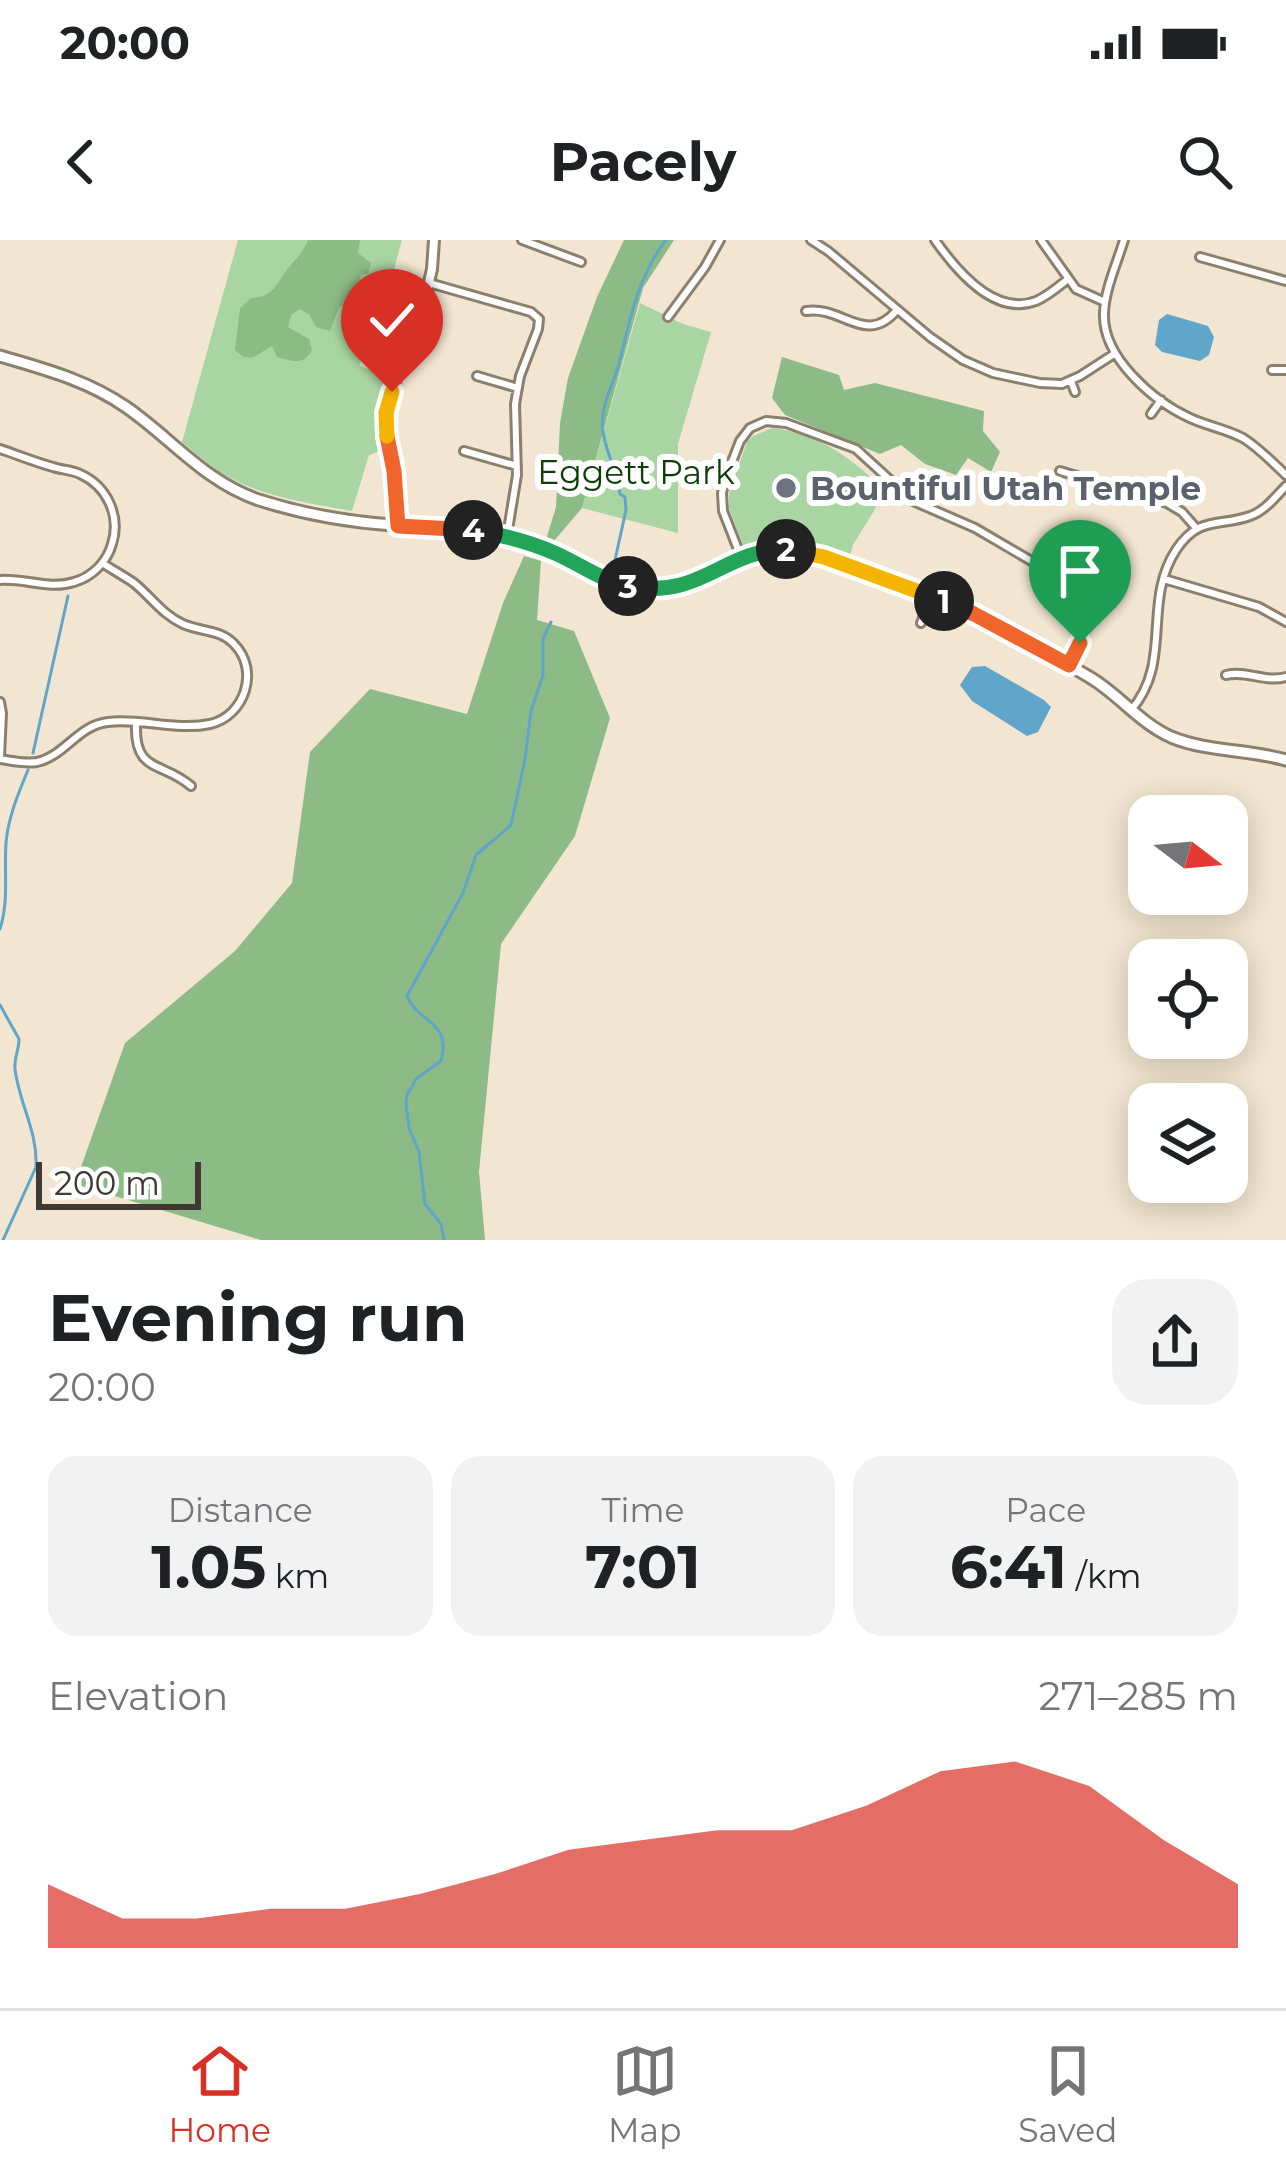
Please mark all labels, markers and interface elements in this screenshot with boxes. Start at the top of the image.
text: 20:00 [60,15,190,70]
icon: back [48,129,114,195]
text: Pacely [550,129,736,195]
icon: search [1172,129,1238,195]
pin [341,269,443,392]
icon: check [359,287,425,353]
park label: Eggett Park [537,452,735,492]
place label: Bountiful Utah Temple [810,468,1201,508]
marker: Bountiful Utah Temple [773,475,799,501]
pin: 4 [443,500,503,560]
text: 4 [462,510,484,550]
pin: 2 [756,519,816,579]
pin [1029,520,1131,643]
text: 2 [776,529,796,569]
icon: arrive [1047,538,1113,604]
pin: 3 [598,556,658,616]
text: 3 [618,566,638,606]
pin: 1 [914,571,974,631]
text: 1 [938,581,950,621]
north arrow [1128,795,1248,915]
map controls [1128,795,1248,1203]
button: locate [1128,939,1248,1059]
button: layers [1128,1083,1248,1203]
scale bar [36,1156,201,1209]
text: 200 m [54,1163,160,1203]
text: Evening run [48,1277,468,1358]
button: share [1112,1279,1238,1405]
text: 20:00 [48,1363,156,1411]
text: Distance [168,1490,313,1530]
text: Time [602,1490,684,1530]
text: Pace [1005,1490,1086,1530]
text: 1.05 [151,1530,266,1603]
text: 7:01 [585,1530,701,1603]
text: 6:41 [950,1530,1067,1603]
text: km [266,1556,329,1596]
text: /km [1067,1556,1142,1596]
text: Elevation [48,1672,228,1720]
text: 271–285 m [1039,1672,1238,1720]
tab: Home [169,2038,271,2150]
tab: Map [608,2038,681,2150]
tab: Saved [1018,2038,1117,2150]

